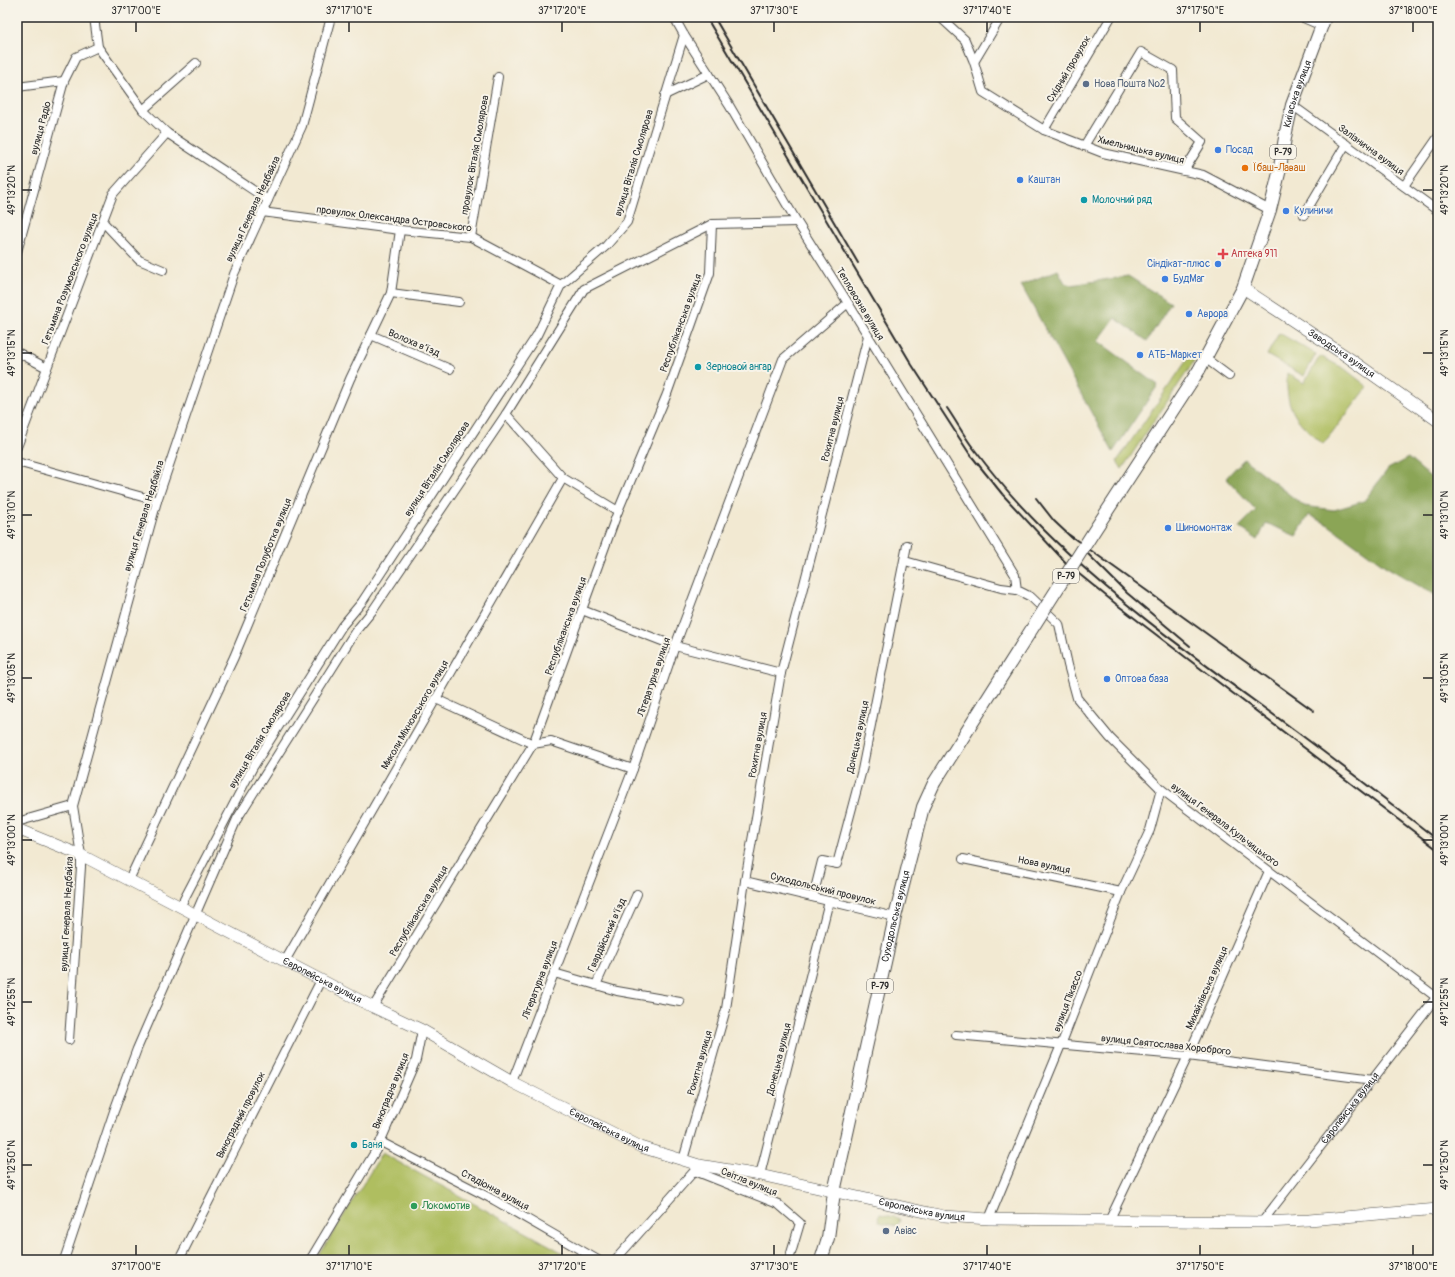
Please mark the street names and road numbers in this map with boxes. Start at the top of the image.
street label: Східний провулок [1044,34,1094,104]
street label: Київська вулиця [1281,58,1314,129]
street label: провулок Віталія Смолярова [459,94,491,216]
street label: вулиця Радіо [28,99,54,156]
street label: вулиця Віталія Смолярова [612,108,656,218]
street label: Залізнична вулиця [1336,122,1407,178]
street label: Хмельницька вулиця [1096,133,1186,167]
road number: Р-79 [1270,145,1296,159]
street label: вулиця Генерала Недбайла [223,154,283,264]
street label: провулок Олександра Островського [316,204,473,235]
street label: Гетьмана Розумовського вулиця [39,211,101,346]
street label: Тепловозна вулиця [833,265,887,343]
street label: Республіканська вулиця [658,272,704,374]
street label: Заводська вулиця [1305,326,1377,381]
street label: Волоха в’їзд [386,327,442,359]
street label: Рокитна вулиця [819,395,847,463]
street label: вулиця Віталія Смолярова [402,419,472,519]
street label: вулиця Генерала Недбайла [121,459,167,573]
street label: Гетьмана Полуботка вулиця [238,496,294,613]
road number: Р-79 [1053,569,1079,583]
street label: Республіканська вулиця [543,575,589,677]
street label: Літературна вулиця [635,636,673,719]
street label: Миколи Міхновського вулиця [379,658,451,772]
street label: вулиця Віталія Смолярова [226,689,294,791]
street label: Донецька вулиця [844,699,872,775]
street label: Рокитна вулиця [746,711,770,779]
street label: вулиця Генерала Кульчицького [1168,780,1282,870]
street label: Нова вулиця [1017,854,1072,876]
street label: вулиця Генерала Недбайла [58,856,76,972]
street label: Республіканська вулиця [387,863,451,958]
street label: Суходольська вулиця [879,869,913,963]
street label: Суходольський провулок [769,870,877,908]
street label: Гвардійський в’їзд [585,896,629,974]
street label: Літературна вулиця [519,939,561,1022]
street label: Михайлівська вулиця [1183,944,1231,1031]
street label: Європейська вулиця [281,955,364,1006]
street label: вулиця Пікассо [1051,968,1086,1034]
road number: Р-79 [867,979,893,993]
street label: Донецька вулиця [764,1021,794,1097]
street label: Рокитна вулиця [685,1029,715,1097]
street label: вулиця Святослава Хороброго [1101,1032,1232,1058]
street label: Виноградна вулиця [370,1051,412,1131]
street label: Виноградний провулок [214,1070,268,1160]
street label: Європейська вулиця [1319,1070,1382,1146]
street label: Європейська вулиця [567,1106,651,1155]
street label: Світла вулиця [719,1165,779,1199]
street label: Стадіонна вулиця [459,1167,531,1213]
street label: Європейська вулиця [878,1196,966,1223]

